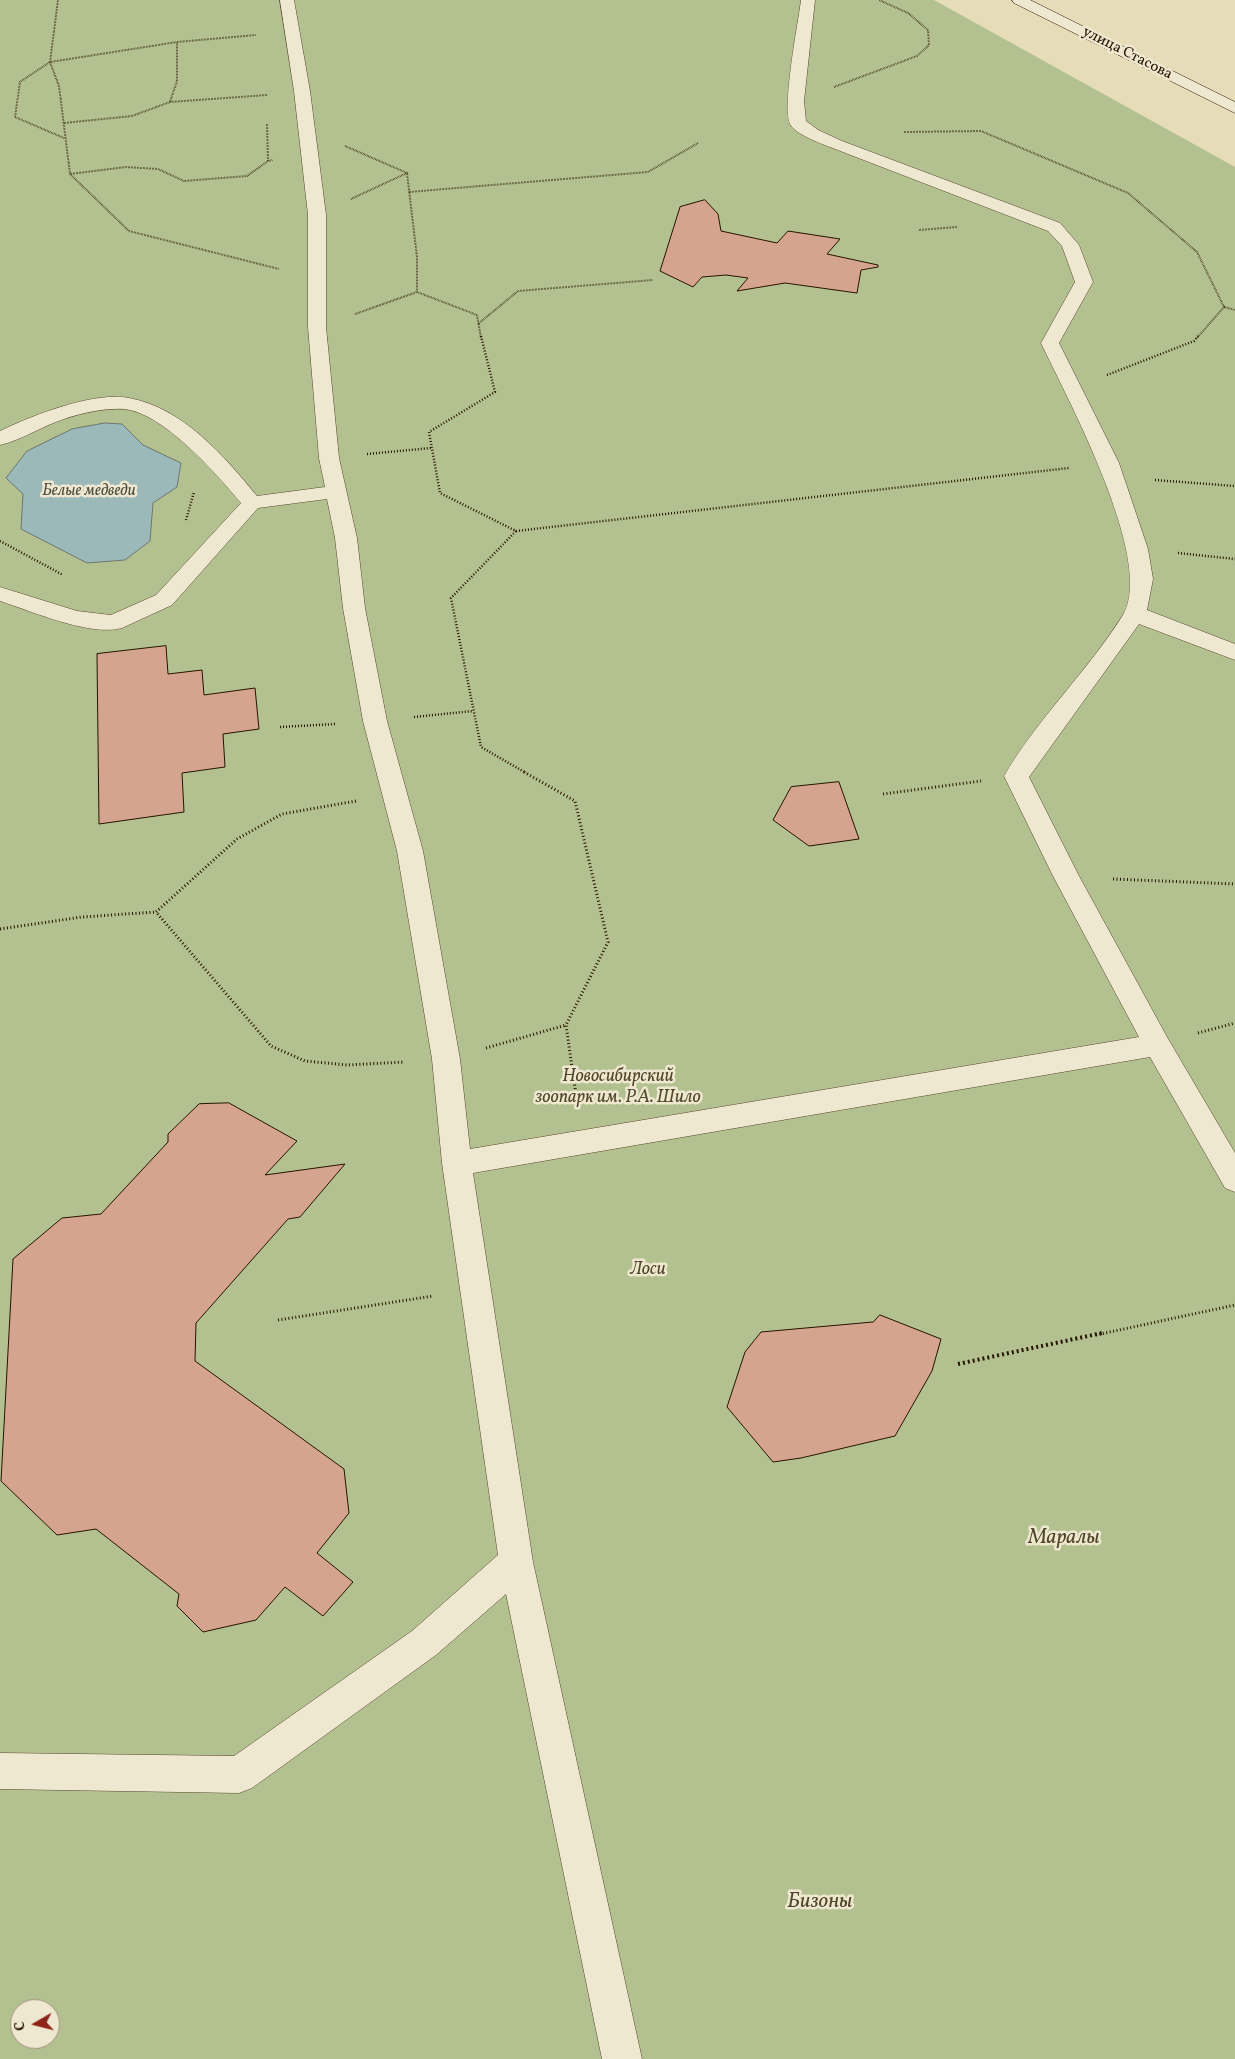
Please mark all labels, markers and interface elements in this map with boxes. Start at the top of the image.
street label: улица Стасова [1079,24,1175,84]
water label: Белые медведи [42,482,136,502]
park label: Новосибирский зоопарк им. Р.А. Шило [535,1067,701,1110]
park label: Лоси [630,1260,666,1282]
park label: Маралы [1028,1526,1100,1552]
park label: Бизоны [787,1890,853,1916]
north arrow [10,1999,60,2049]
text: С [11,2020,31,2032]

